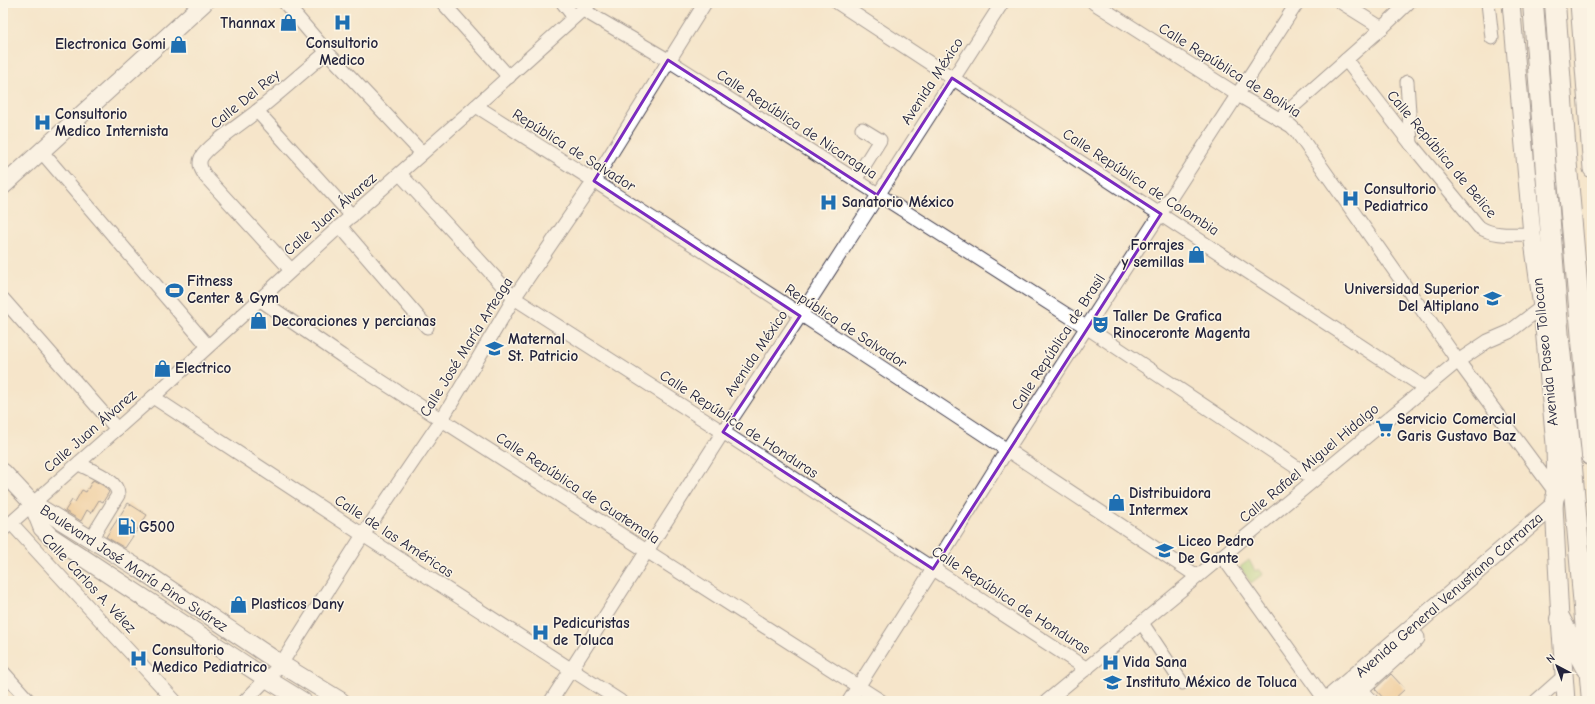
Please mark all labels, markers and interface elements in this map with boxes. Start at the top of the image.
hospital icon: Consultorio Medico [332,12,352,32]
shop icon: Thannax [278,13,298,33]
place label: Thannax [220,14,276,32]
street label: Calle República de Bolivia [1155,19,1305,121]
shop icon: Electronica Gomi [169,34,189,54]
place label: Consultorio Medico [306,34,378,69]
street label: Avenida México [897,34,967,128]
place label: Electronica Gomi [55,35,166,53]
street label: Calle Del Rey [207,65,284,133]
street label: Calle República de Nicaragua [713,65,881,183]
street label: Calle República de Belice [1383,86,1501,222]
place label: Consultorio Medico Internista [55,105,169,140]
street label: República de Salvador [509,105,639,195]
hospital icon: Consultorio Medico Internista [32,113,52,133]
street label: Calle República de Colombia [1059,125,1223,239]
street label: Calle Juan Álvarez [279,168,380,259]
place label: Consultorio Pediatrico [1364,180,1437,215]
hospital icon: Consultorio Pediatrico [1341,188,1361,208]
hospital icon: Sanatorio México [819,192,839,212]
place label: Sanatorio México [842,193,954,211]
place label: Forrajes y semillas [1121,236,1184,271]
shop icon: Forrajes y semillas [1187,244,1207,264]
street label: Calle República de Brasil [1007,271,1109,413]
place label: Fitness Center & Gym [187,272,279,307]
street label: Calle José María Arteaga [416,274,516,420]
street label: Avenida Paseo Tollocan [1528,277,1562,427]
sports icon: Fitness Center & Gym [164,280,184,300]
street label: República de Salvador [782,280,910,372]
place label: Universidad Superior Del Altiplano [1344,280,1479,315]
school or university icon: Universidad Superior Del Altiplano [1482,288,1502,308]
street label: Avenida México [720,306,792,400]
place label: Taller De Grafica Rinoceronte Magenta [1113,307,1250,342]
shop icon: Decoraciones y percianas [249,311,269,331]
place label: Decoraciones y percianas [272,312,436,330]
theatre icon: Taller De Grafica Rinoceronte Magenta [1090,315,1110,335]
place label: Maternal St. Patricio [508,330,578,365]
school or university icon: Maternal St. Patricio [485,338,505,358]
shop icon: Electrico [152,358,172,378]
place label: Electrico [175,359,232,377]
street label: Calle República de Honduras [656,366,822,482]
street label: Calle Juan Álvarez [39,385,140,476]
street label: Calle Rafael Miguel Hidalgo [1236,399,1382,527]
place label: Servicio Comercial Garis Gustavo Baz [1397,410,1517,445]
supermarket icon: Servicio Comercial Garis Gustavo Baz [1374,418,1394,438]
street label: Calle República de Guatemala [493,428,663,548]
place label: Distribuidora Intermex [1129,484,1211,519]
street label: Calle de las Américas [331,491,457,581]
shop icon: Distribuidora Intermex [1106,492,1126,512]
street label: Boulevard José María Pino Suárez [37,500,232,636]
street label: Avenida General Venustiano Carranza [1352,509,1546,681]
fuel station icon: G500 [116,517,136,537]
place label: G500 [139,518,175,536]
street label: Calle Carlos A. Vélez [38,529,140,637]
place label: Liceo Pedro De Gante [1178,532,1254,567]
school or university icon: Liceo Pedro De Gante [1155,540,1175,560]
street label: Calle República de Honduras [928,542,1094,658]
shop icon: Plasticos Dany [228,594,248,614]
place label: Plasticos Dany [251,595,344,613]
place label: Pedicuristas de Toluca [553,614,630,649]
hospital icon: Pedicuristas de Toluca [530,622,550,642]
place label: Consultorio Medico Pediatrico [152,641,267,676]
north arrow [1537,646,1577,686]
hospital icon: Consultorio Medico Pediatrico [129,649,149,669]
hospital icon: Vida Sana [1100,652,1120,672]
text: N [1544,652,1558,666]
place label: Vida Sana [1123,653,1187,671]
school or university icon: Instituto México de Toluca [1103,672,1123,692]
place label: Instituto México de Toluca [1126,673,1297,691]

